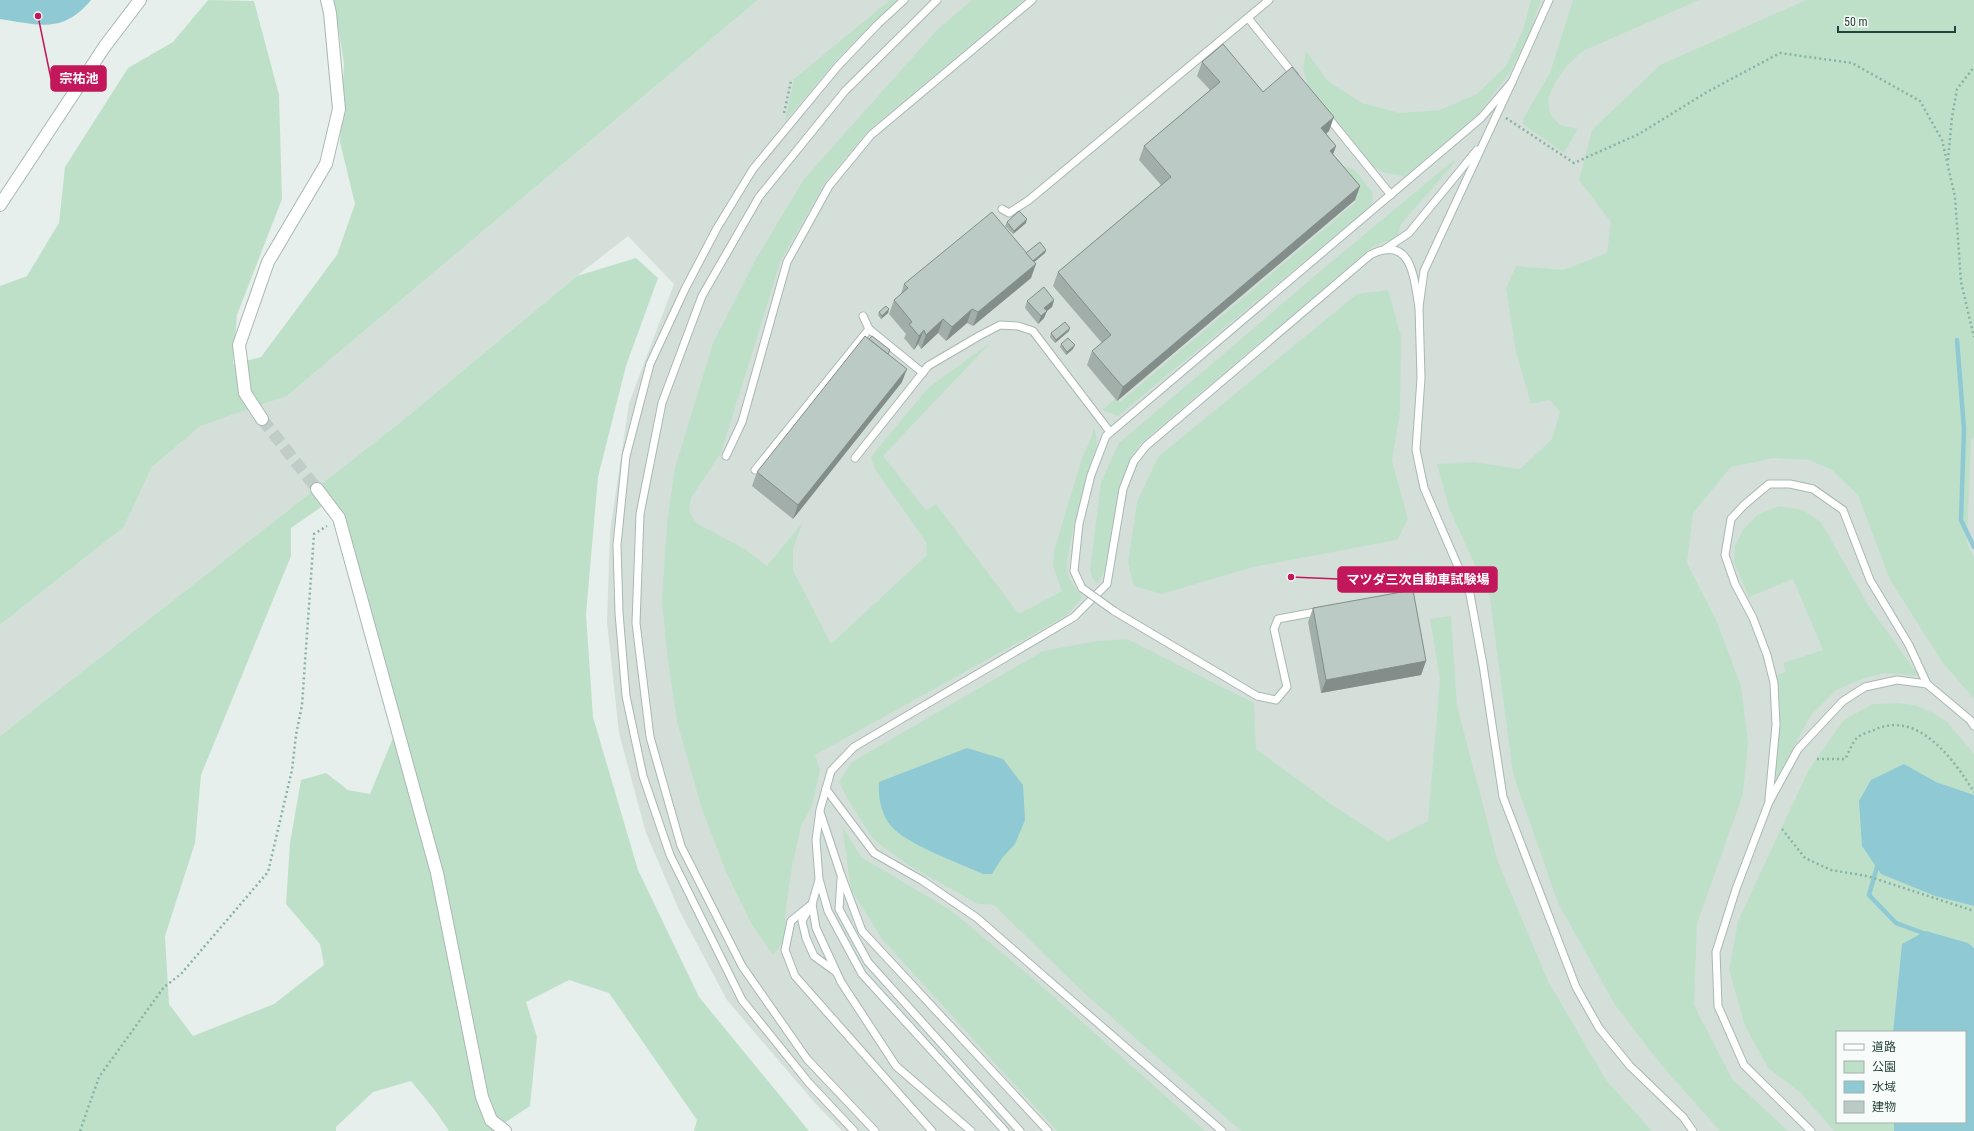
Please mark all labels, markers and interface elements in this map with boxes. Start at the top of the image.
scale bar [1838,8,1955,34]
text: 50 m [1844,15,1868,29]
callout: 宗祐池 [51,66,106,91]
text: 宗祐池 [59,71,99,86]
callout: マツダ三次自動車試験場 [1338,567,1497,592]
text: マツダ三次自動車試験場 [1346,572,1490,587]
legend [1836,1031,1966,1123]
text: 道路 [1872,1040,1896,1054]
text: 公園 [1872,1060,1896,1074]
text: 水域 [1872,1080,1896,1094]
text: 建物 [1872,1100,1896,1114]

